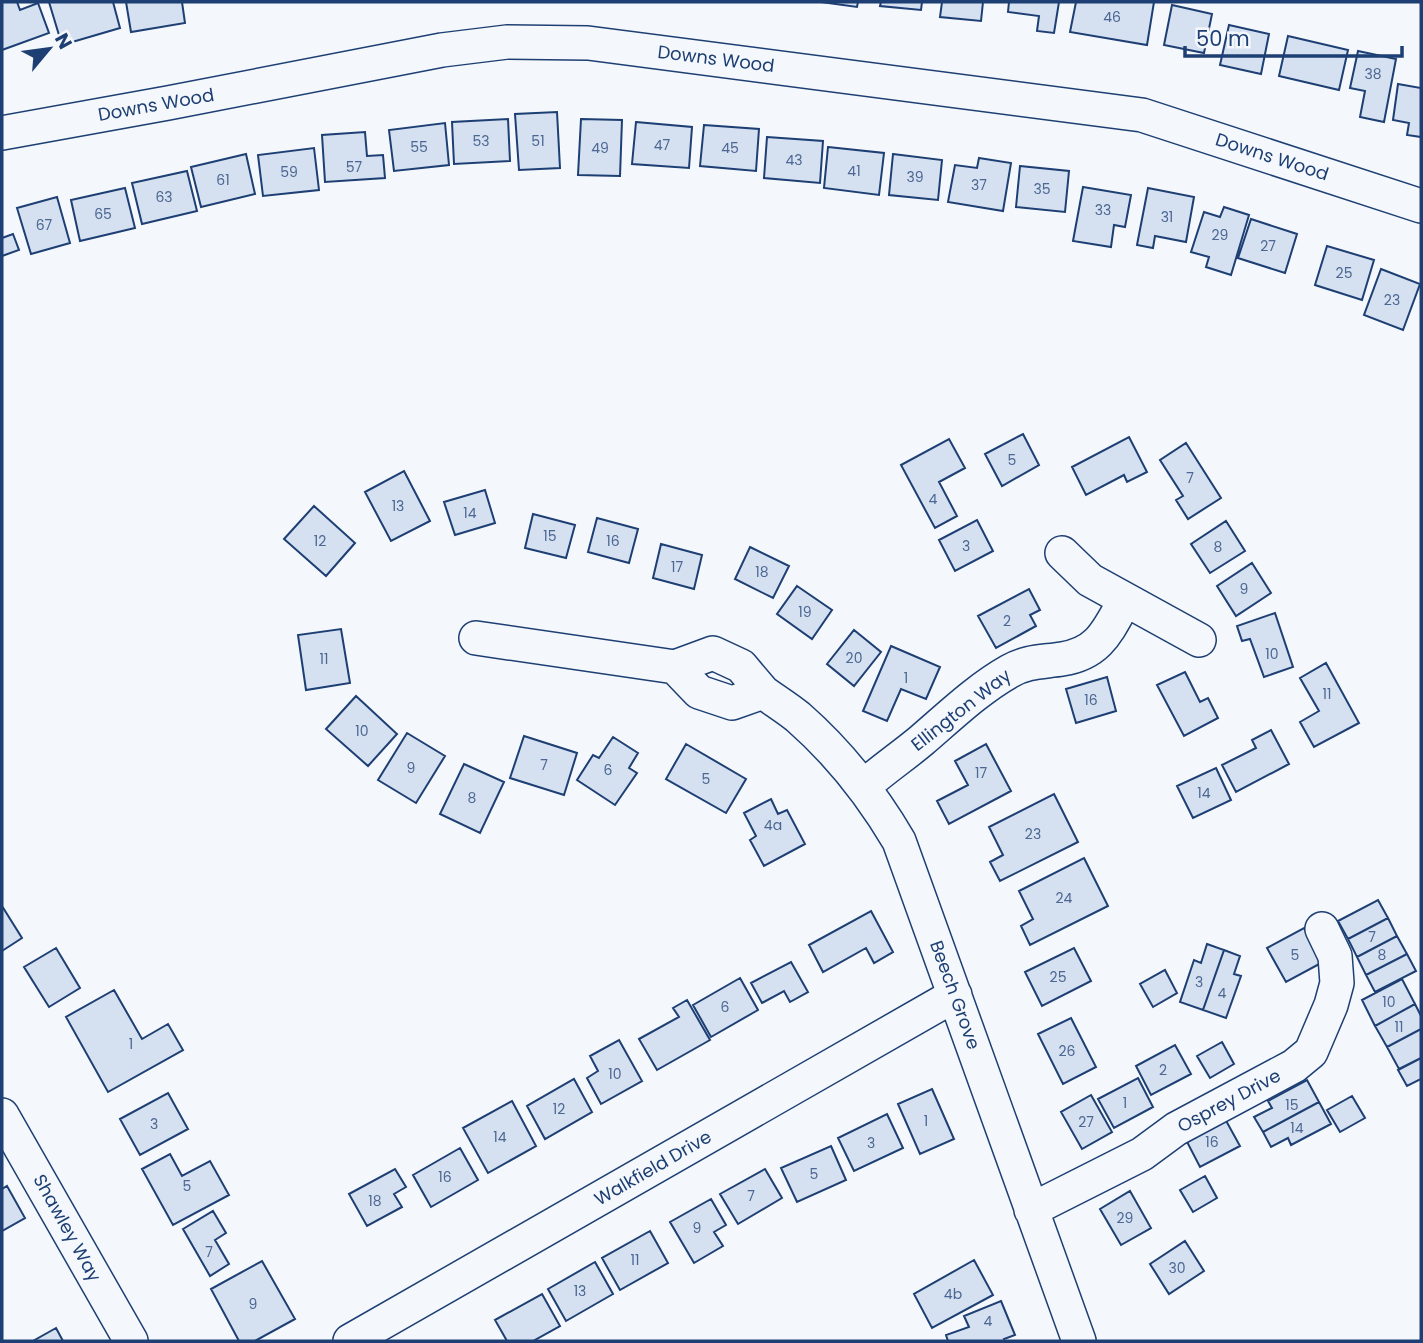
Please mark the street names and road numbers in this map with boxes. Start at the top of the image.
street label: Downs Wood [656,39,776,78]
street label: Downs Wood [96,82,216,127]
street label: Downs Wood [1212,126,1332,187]
street label: Ellington Way [906,663,1016,757]
street label: Beech Grove [924,937,987,1053]
street label: Osprey Drive [1173,1063,1285,1138]
street label: Walkfield Drive [590,1124,716,1211]
street label: Shawley Way [28,1169,107,1286]

